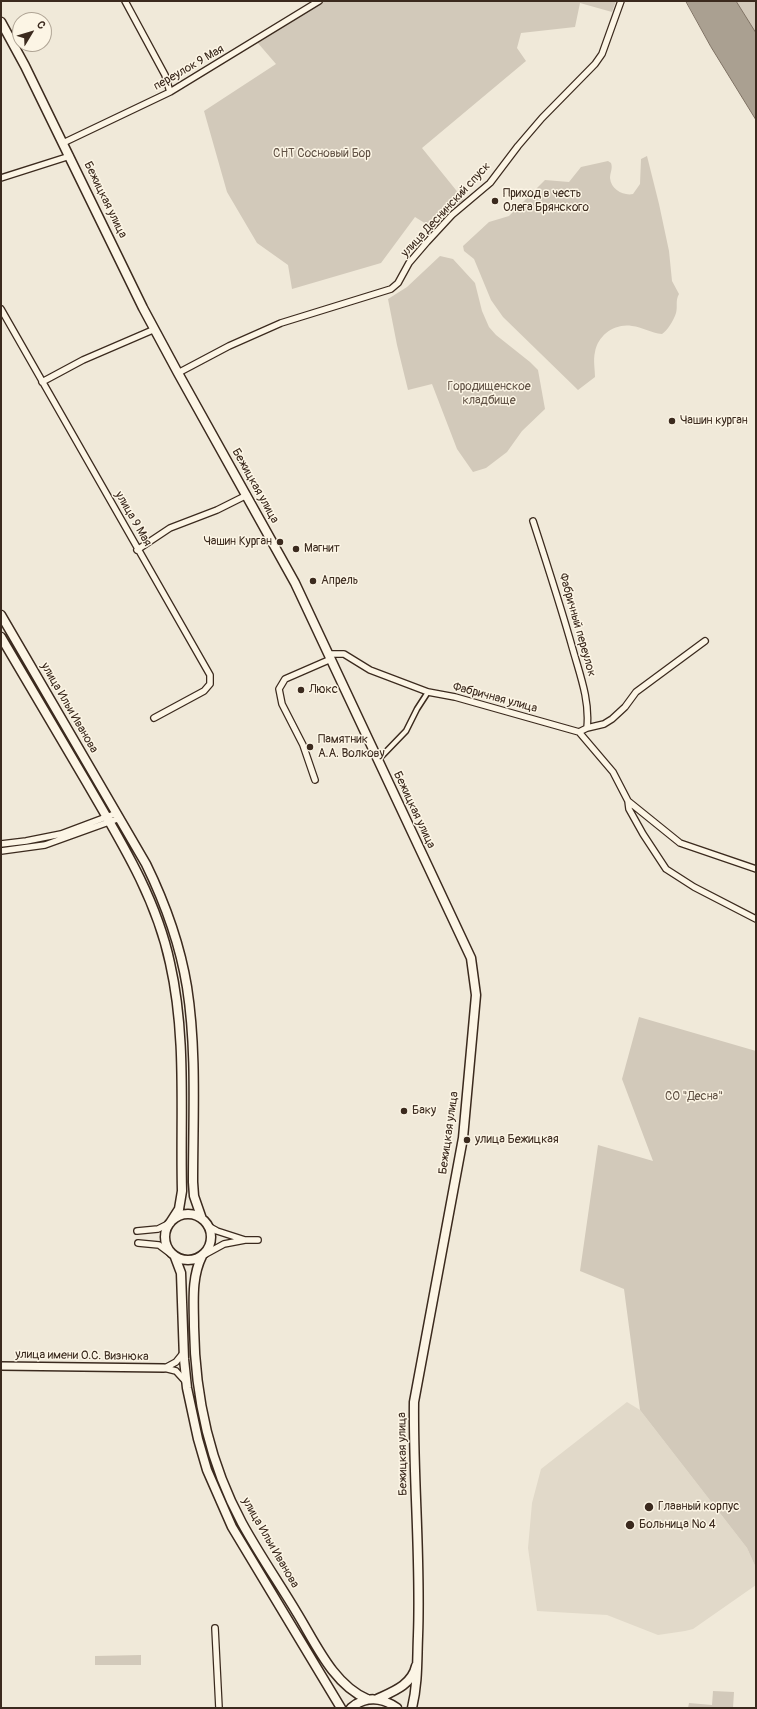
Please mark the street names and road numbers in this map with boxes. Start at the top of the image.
street label: переулок 9 Мая [151,42,227,94]
street label: Бежицкая улица [80,159,130,241]
street label: улица Деснинский спуск [398,160,494,260]
street label: Бежицкая улица [228,446,282,526]
street label: улица 9 Мая [111,489,155,549]
street label: Фабричный переулок [555,572,599,678]
street label: улица Ильи Иванова [37,660,101,756]
street label: Фабричная улица [451,680,539,716]
street label: Бежицкая улица [390,769,438,851]
street label: Бежицкая улица [436,1091,462,1175]
street label: улица имени О.С. Визнюка [15,1348,149,1364]
street label: Бежицкая улица [395,1412,411,1496]
street label: улица Ильи Иванова [238,1495,302,1591]

